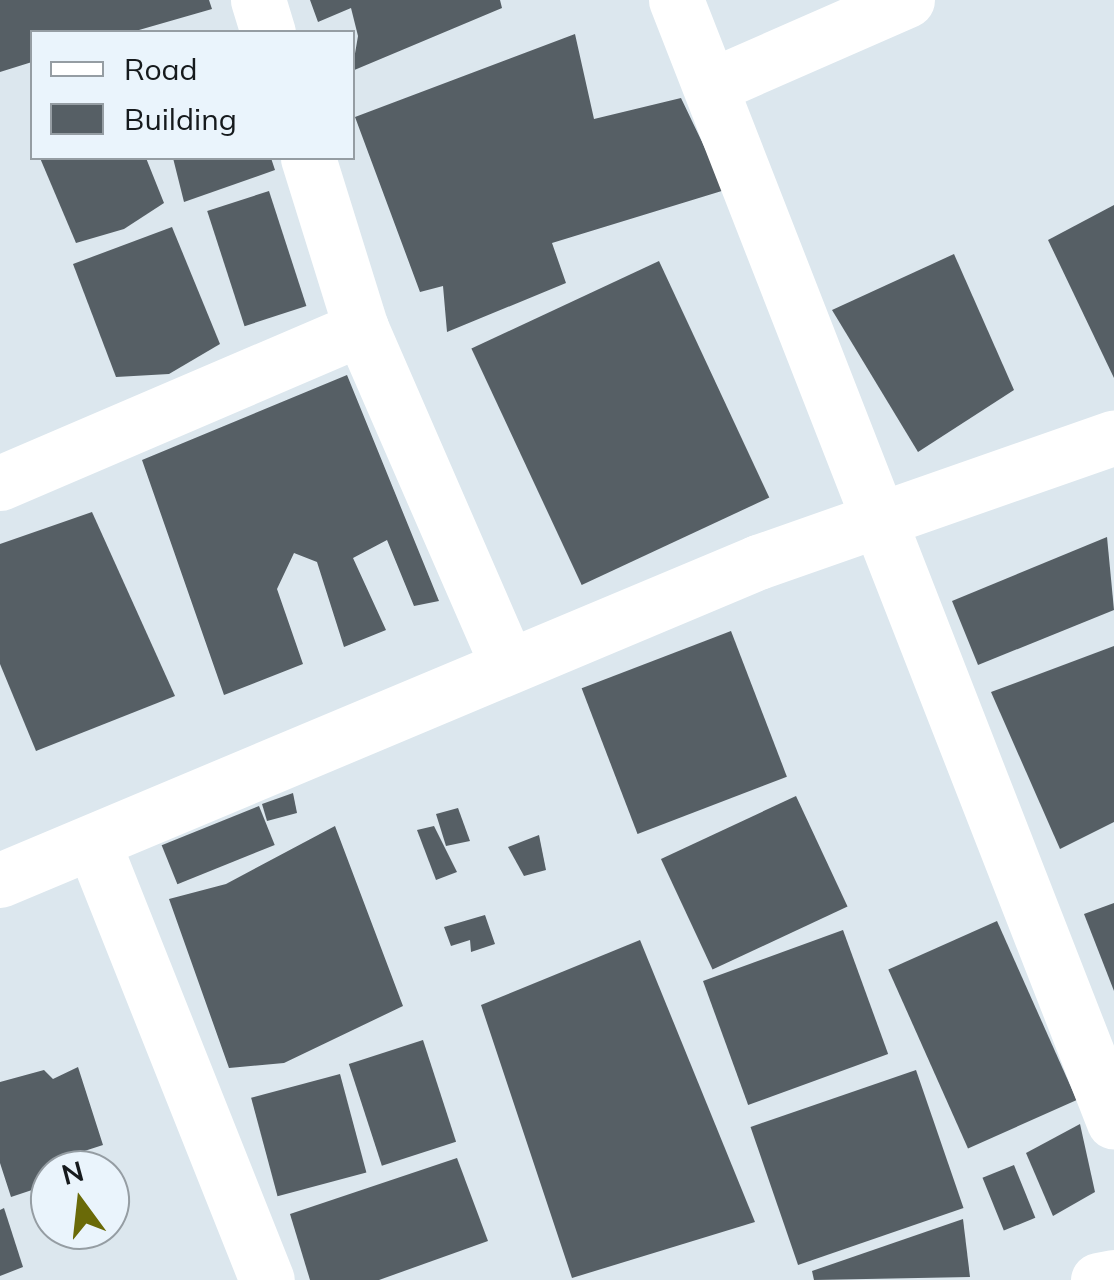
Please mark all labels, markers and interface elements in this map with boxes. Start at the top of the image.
legend [30,30,355,160]
text: Road [124,50,198,88]
text: Building [124,100,237,138]
north arrow [30,1150,130,1250]
text: N [58,1153,87,1192]

